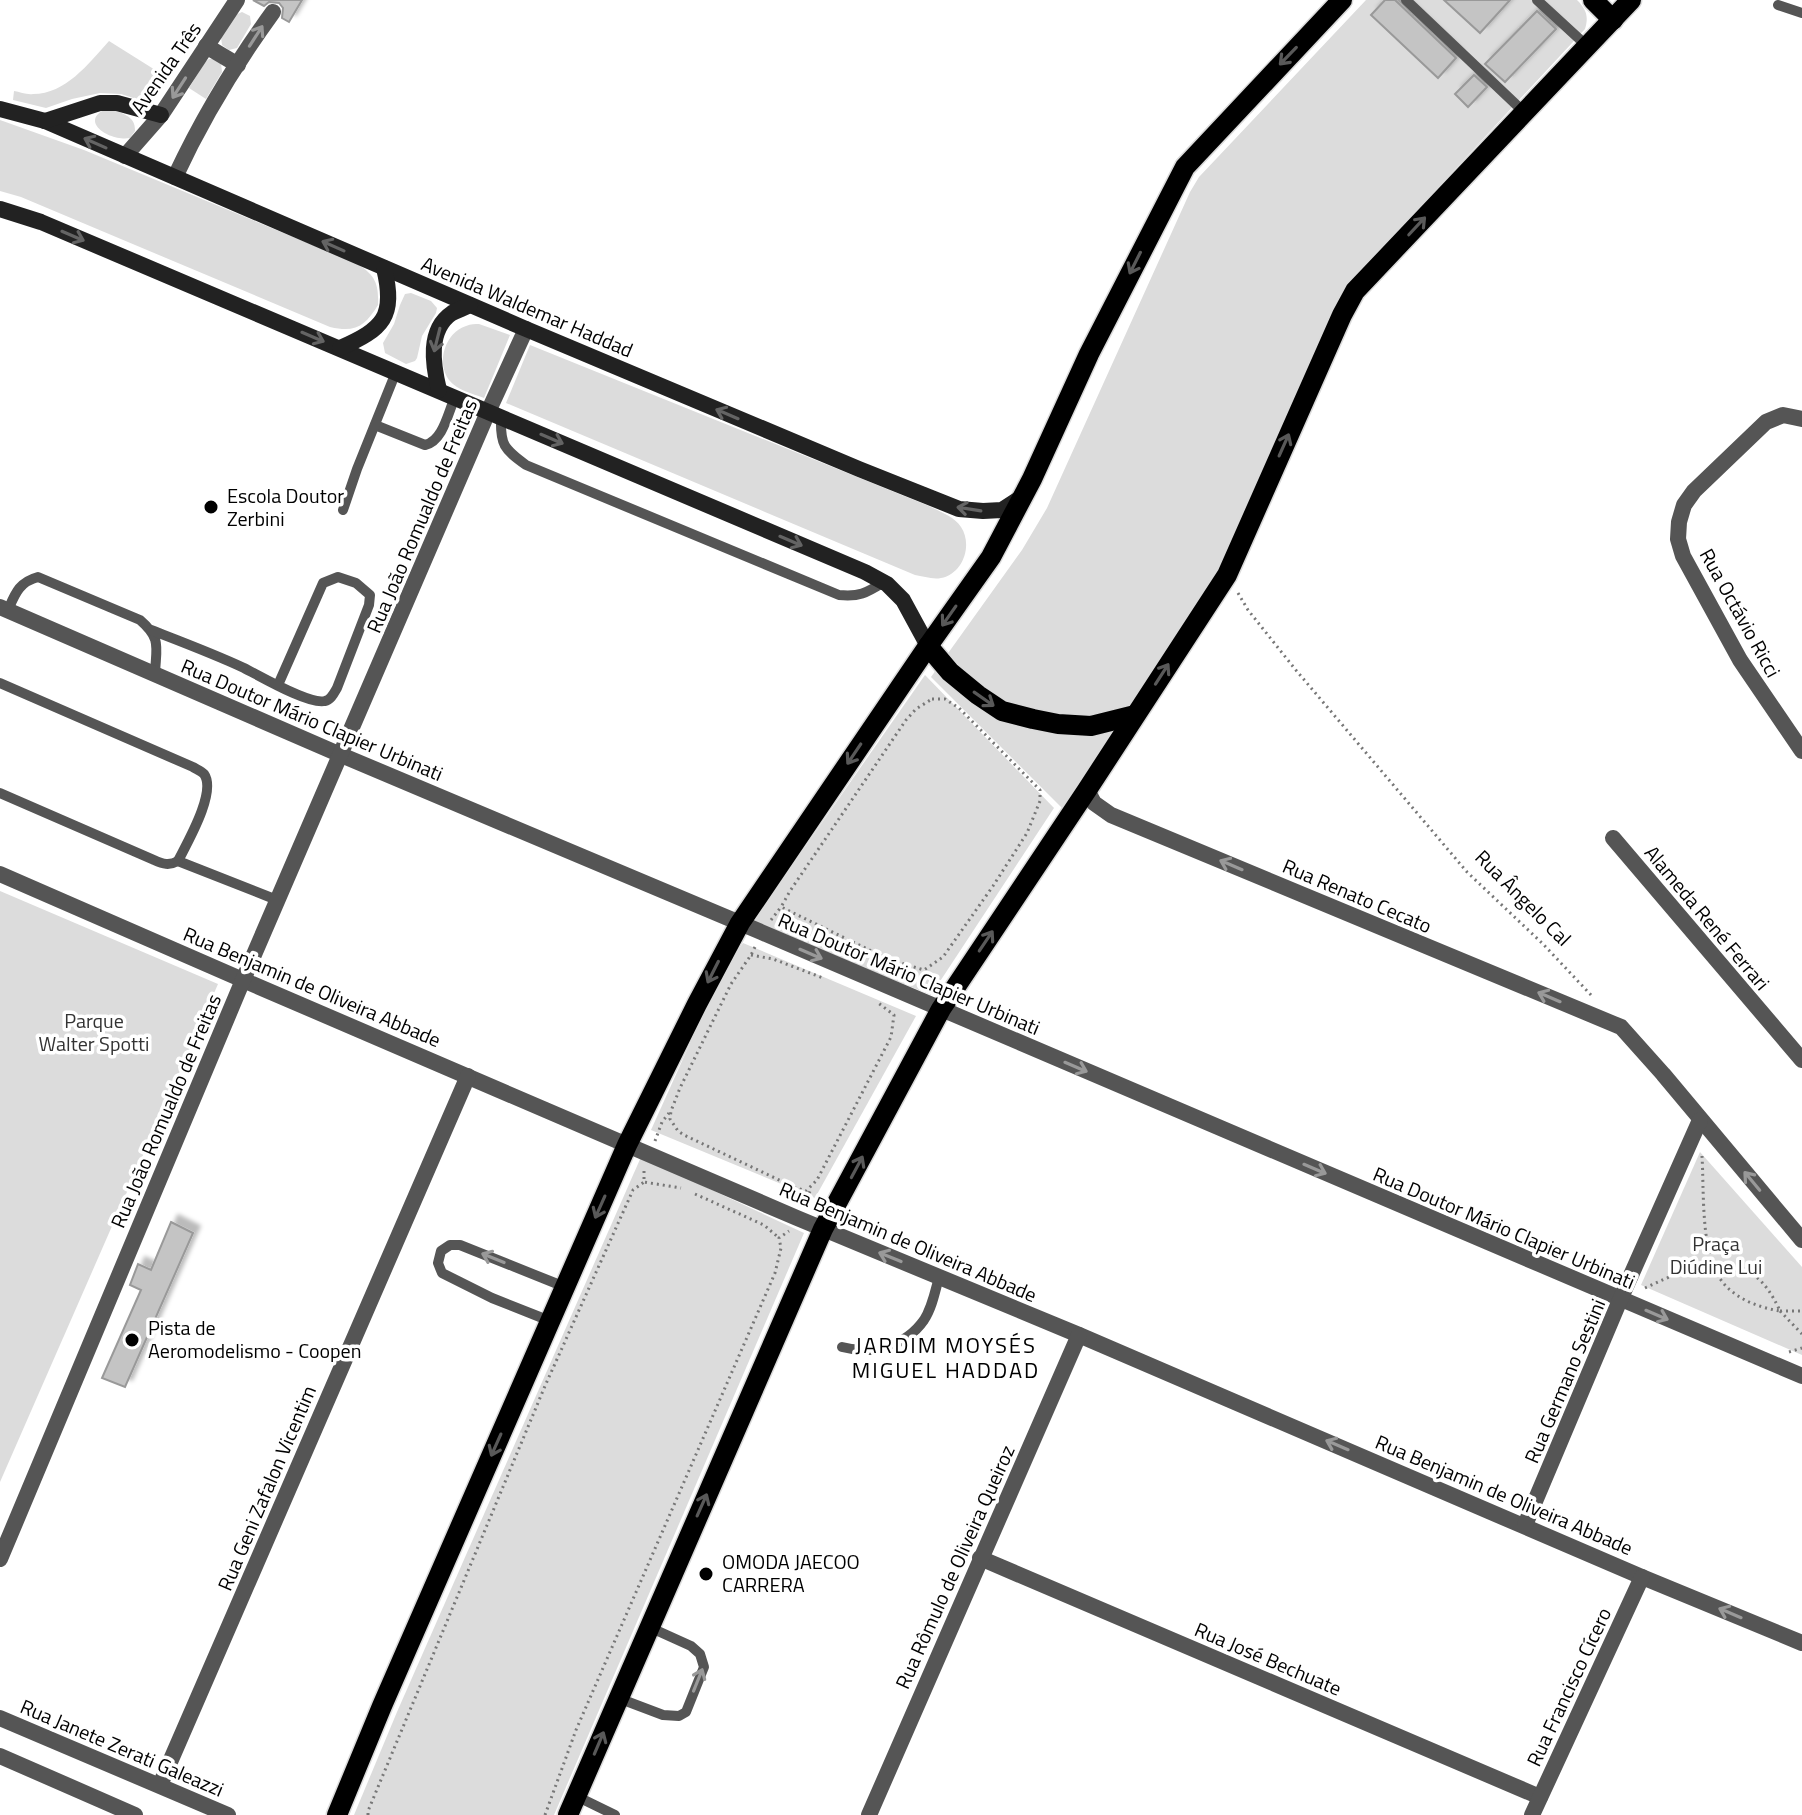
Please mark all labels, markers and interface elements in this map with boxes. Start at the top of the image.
street label: Avenida Três [122,15,209,120]
one-way arrow [248,26,264,48]
one-way arrow [1280,46,1298,66]
one-way arrow [170,77,187,99]
one-way arrow [83,134,108,149]
one-way arrow [1407,216,1426,236]
one-way arrow [60,229,85,244]
one-way arrow [322,237,346,252]
street label: Avenida Waldemar Haddad [417,248,638,365]
one-way arrow [1126,251,1142,275]
one-way arrow [428,327,443,352]
one-way arrow [300,330,325,345]
street label: Rua João Romualdo de Freitas [358,394,485,638]
one-way arrow [715,405,740,420]
one-way arrow [539,432,564,447]
one-way arrow [1277,434,1292,458]
place label: Escola Doutor Zerbini [227,480,344,534]
marker: Escola Doutor Zerbini [202,498,220,516]
one-way arrow [956,501,982,516]
one-way arrow [778,534,803,549]
street label: Rua Octávio Ricci [1692,542,1789,683]
one-way arrow [941,605,957,627]
street label: Rua Doutor Mário Clapier Urbinati [176,650,448,789]
one-way arrow [1154,663,1170,686]
one-way arrow [973,691,995,707]
one-way arrow [846,743,862,765]
street label: Alameda René Ferrari [1637,838,1778,997]
street label: Rua Ângelo Cal [1468,842,1579,953]
street label: Rua Renato Cecato [1278,850,1437,941]
one-way arrow [1219,857,1244,872]
street label: Rua Doutor Mário Clapier Urbinati [773,904,1045,1043]
street label: Rua Benjamin de Oliveira Abbade [179,918,446,1055]
one-way arrow [978,931,994,953]
one-way arrow [798,948,823,963]
one-way arrow [705,960,721,984]
street label: Rua João Romualdo de Freitas [102,989,229,1233]
one-way arrow [1537,989,1561,1004]
park label: Parque Walter Spotti [39,1005,149,1059]
one-way arrow [1063,1061,1088,1076]
one-way arrow [849,1155,865,1179]
street label: Rua Doutor Mário Clapier Urbinati [1368,1158,1640,1297]
one-way arrow [1302,1163,1327,1178]
one-way arrow [1743,1171,1761,1191]
street label: Rua Benjamin de Oliveira Abbade [775,1173,1042,1310]
one-way arrow [592,1194,607,1218]
park label: Praça Diúdine Lui [1670,1228,1762,1282]
one-way arrow [878,1249,903,1264]
one-way arrow [481,1250,506,1264]
street label: Rua Germano Sestini [1516,1294,1613,1468]
one-way arrow [1644,1309,1669,1324]
place label: Pista de Aeromodelismo - Coopen [148,1312,361,1366]
district label: JARDIM MOYSÉS MIGUEL HADDAD [852,1328,1040,1387]
marker: Pista de Aeromodelismo - Coopen [123,1331,141,1349]
street label: Rua Geni Zafalon Vicentim [209,1380,324,1595]
street label: Rua Benjamin de Oliveira Abbade [1371,1426,1638,1563]
one-way arrow [488,1433,503,1457]
one-way arrow [1325,1436,1349,1451]
street label: Rua Rômulo de Oliveira Queiroz [887,1440,1022,1694]
one-way arrow [696,1493,711,1518]
place label: OMODA JAECOO CARRERA [722,1546,860,1600]
marker: OMODA JAECOO CARRERA [697,1565,715,1583]
street label: Rua Francisco Cícero [1518,1602,1619,1771]
one-way arrow [1718,1605,1743,1619]
street label: Rua José Bechuate [1190,1614,1347,1703]
one-way arrow [692,1668,707,1693]
street label: Rua Janete Zerati Galeazzi [16,1691,229,1804]
one-way arrow [592,1731,607,1756]

